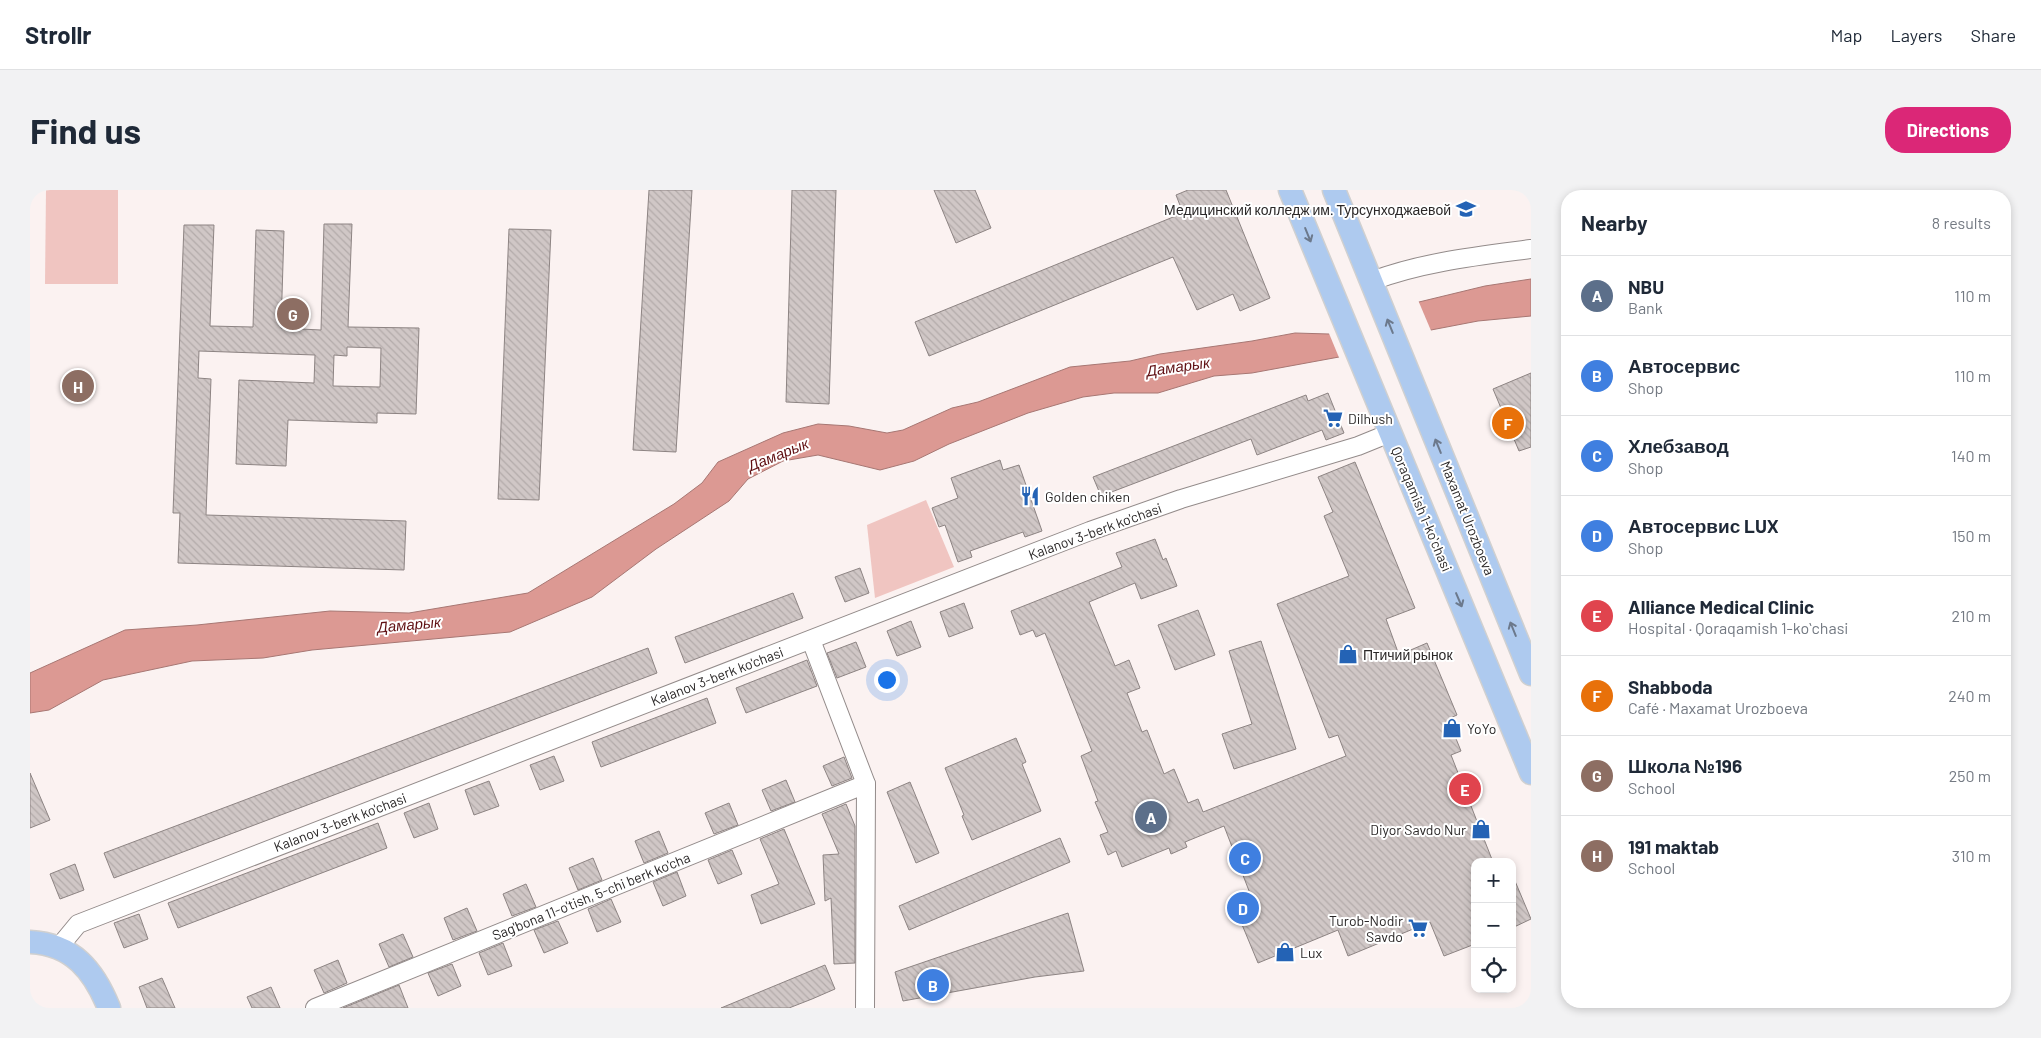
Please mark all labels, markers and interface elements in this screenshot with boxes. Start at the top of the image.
text: Strollr [25,20,92,49]
text: Map [1830,24,1862,46]
text: Layers [1890,24,1943,46]
text: Share [1971,24,2016,46]
button: Directions [1885,107,2011,153]
text: Find us [30,109,141,151]
school or university icon: Медицинский колледж им. Турсунходжаевой [1455,198,1477,220]
place label: Медицинский колледж им. Турсунходжаевой [1164,201,1451,218]
text: Nearby [1581,210,1647,235]
text: 8 results [1932,213,1991,232]
one-way arrow [1304,227,1314,242]
text: NBU [1628,275,1664,298]
text: A [1592,286,1602,305]
text: 110 m [1954,286,1991,305]
pin: G [277,295,309,333]
text: Bank [1628,298,1663,317]
one-way arrow [1384,319,1394,334]
water label: Дамарык [1143,353,1212,380]
text: Автосервис [1628,354,1740,377]
text: B [1592,366,1602,385]
text: 110 m [1954,366,1991,385]
pin: H [62,367,94,405]
text: Shop [1628,378,1663,397]
pin: F [1492,404,1524,442]
supermarket icon: Dilhush [1322,407,1344,429]
place label: Dilhush [1348,410,1393,427]
water label: Дамарык [743,433,812,475]
text: Хлебзавод [1628,434,1729,457]
one-way arrow [1433,439,1443,454]
street label: Qoraqamish 1-koʻchasi [1388,444,1456,574]
text: C [1592,446,1602,465]
text: 140 m [1951,446,1991,465]
street label: Maxamat Urozboeva [1437,458,1499,578]
text: Shop [1628,458,1663,477]
restaurant icon: Golden chiken [1019,485,1041,507]
place label: Golden chiken [1045,488,1130,505]
street label: Kalanov 3-berk ko'chasi [1026,499,1164,563]
text: Автосервис LUX [1628,514,1779,537]
text: D [1592,526,1602,545]
text: 150 m [1952,526,1991,545]
text: Shop [1628,538,1663,557]
one-way arrow [1455,592,1465,607]
text: Alliance Medical Clinic [1628,595,1814,618]
text: E [1592,606,1602,625]
text: 210 m [1952,606,1991,625]
water label: Дамарык [374,612,443,636]
text: Hospital · Qoraqamish 1-koʻchasi [1628,618,1848,637]
one-way arrow [1507,622,1517,637]
street label: Kalanov 3-berk ko'chasi [648,643,786,709]
shop icon: Птичий рынок [1337,643,1359,665]
place label: Птичий рынок [1363,646,1453,663]
your location [874,667,900,693]
text: Shabboda [1628,675,1713,698]
text: F [1593,686,1601,705]
text: 240 m [1948,686,1991,705]
text: Café · Maxamat Urozboeva [1628,698,1808,717]
shop icon: YoYo [1441,717,1463,739]
place label: YoYo [1467,720,1496,737]
text: Школа №196 [1628,754,1742,777]
text: G [1592,766,1602,785]
text: 250 m [1949,766,1991,785]
pin: E [1449,770,1481,808]
text: School [1628,778,1675,797]
street label: Kalanov 3-berk ko'chasi [271,789,409,855]
pin: A [1135,798,1167,836]
shop icon: Diyor Savdo Nur [1470,818,1492,840]
place label: Diyor Savdo Nur [1370,821,1466,838]
text: 191 maktab [1628,835,1719,858]
pin: C [1229,839,1261,877]
text: H [1592,846,1602,865]
text: 310 m [1952,846,1991,865]
street label: Sag'bona 11-o'tish, 5-chi berk ko'cha [489,848,693,944]
map controls [1471,858,1516,993]
button: + [1471,858,1516,903]
text: School [1628,858,1675,877]
pin: D [1227,889,1259,927]
button: − [1471,903,1516,948]
place label: Turob-Nodir Savdo [1329,912,1403,945]
supermarket icon: Turob-Nodir Savdo [1407,917,1429,939]
shop icon: Lux [1274,941,1296,963]
place label: Lux [1300,944,1322,961]
button: locate [1471,948,1516,993]
pin: B [917,966,949,1004]

